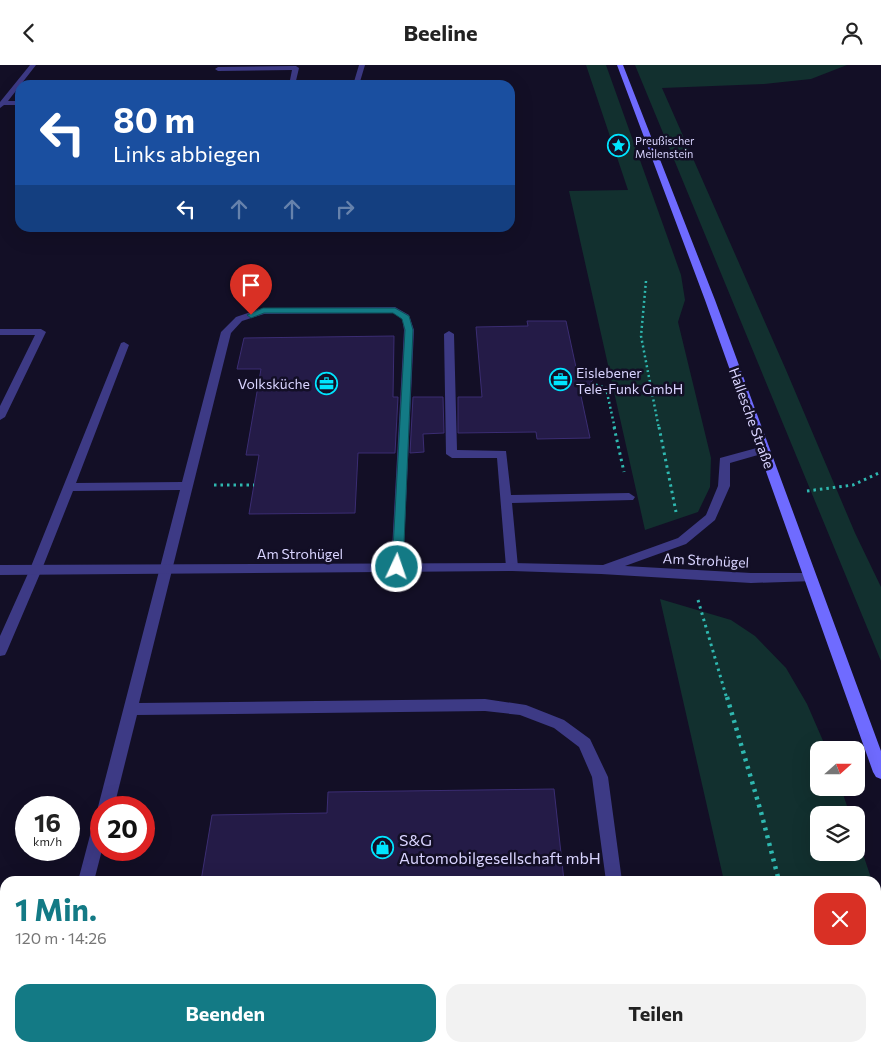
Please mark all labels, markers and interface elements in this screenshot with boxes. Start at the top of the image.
icon: back [15,19,43,47]
text: Beeline [403,19,478,46]
icon: person [838,19,866,47]
text: 80 m [113,97,195,140]
icon: left [30,100,95,165]
place icon: Preußischer Meilenstein [607,134,631,158]
place label: Preußischer Meilenstein [635,134,695,160]
text: Links abbiegen [113,140,261,167]
icon: left [172,195,200,223]
icon: ahead [225,195,253,223]
icon: ahead [278,195,306,223]
icon: right [331,195,359,223]
pin [230,264,272,315]
icon: arrive [237,271,265,299]
place label: Eislebener Tele-Funk GmbH [576,364,683,397]
street label: Hallesche Straße [726,365,778,471]
office icon: Eislebener Tele-Funk GmbH [548,368,572,392]
office icon: Volksküche [314,371,338,395]
place label: Volksküche [238,375,310,392]
position arrow [370,540,422,592]
street label: Am Strohügel [257,545,343,562]
street label: Am Strohügel [662,549,750,571]
north arrow [810,741,865,796]
map controls [810,741,865,861]
speed limit sign: 20 [90,796,155,861]
button: layers [810,806,865,861]
text: 16 [34,807,61,837]
place label: S&G Automobilgesellschaft mbH [399,830,601,867]
text: km/h [33,834,62,848]
shop icon: S&G Automobilgesellschaft mbH [371,836,395,860]
text: 1 Min. [15,890,97,927]
button: close [814,893,866,945]
text: 120 m · 14:26 [15,928,107,947]
button: Beenden [15,984,436,1042]
button: Teilen [446,984,866,1042]

